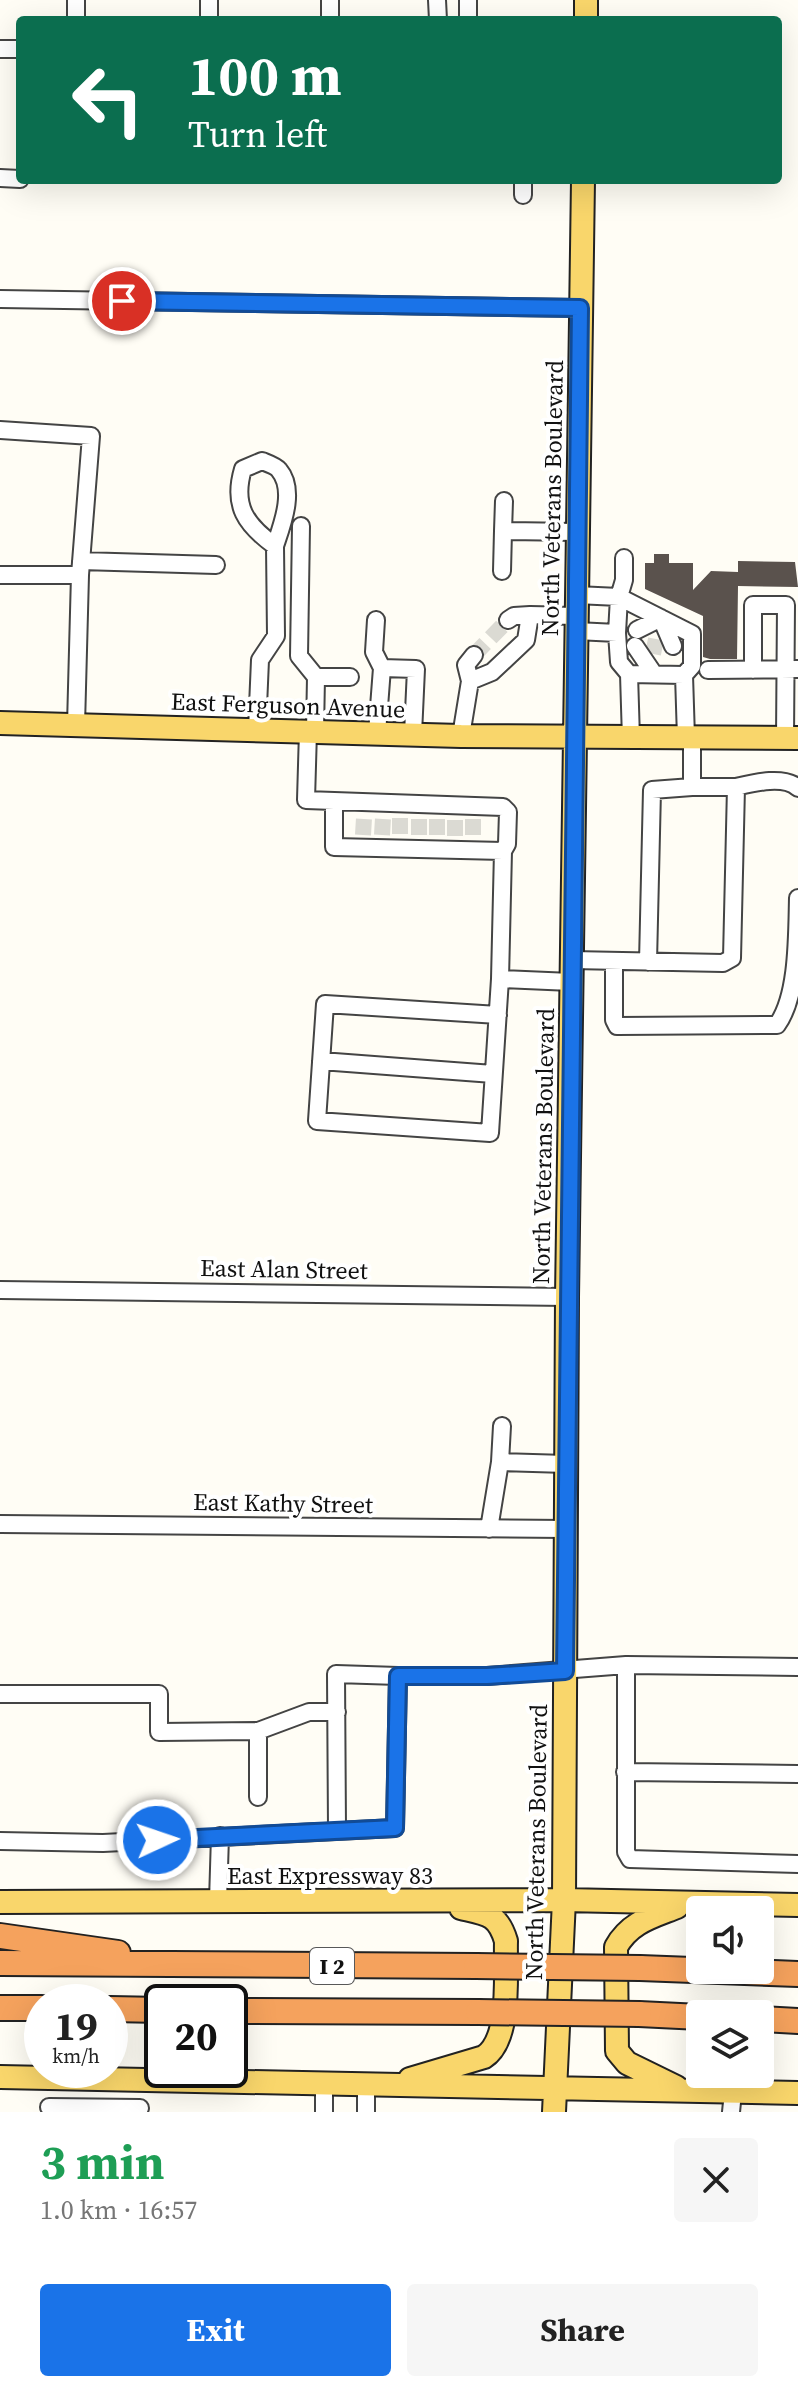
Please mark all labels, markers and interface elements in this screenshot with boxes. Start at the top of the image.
text: 100 m [188,37,342,114]
icon: left [56,48,160,152]
text: Turn left [188,110,327,159]
pin [88,267,156,335]
icon: arrive [100,279,144,323]
street label: North Veterans Boulevard [533,359,571,636]
street label: East Ferguson Avenue [170,684,406,726]
street label: North Veterans Boulevard [524,1007,562,1284]
street label: East Alan Street [200,1251,368,1287]
street label: East Kathy Street [193,1485,373,1521]
street label: North Veterans Boulevard [517,1703,555,1980]
position arrow [115,1798,199,1882]
street label: East Expressway 83 [227,1859,433,1892]
map controls [686,1896,774,2088]
button: sound [686,1896,774,1984]
road number: I 2 [310,1948,354,1984]
speed limit sign: 20 [144,1984,248,2088]
text: 19 [54,1999,98,2053]
button: layers [686,2000,774,2088]
text: km/h [52,2042,100,2070]
text: 3 min [40,2129,165,2195]
button: close [674,2138,758,2222]
text: 1.0 km · 16:57 [40,2192,197,2228]
button: Exit [40,2284,391,2376]
button: Share [407,2284,758,2376]

